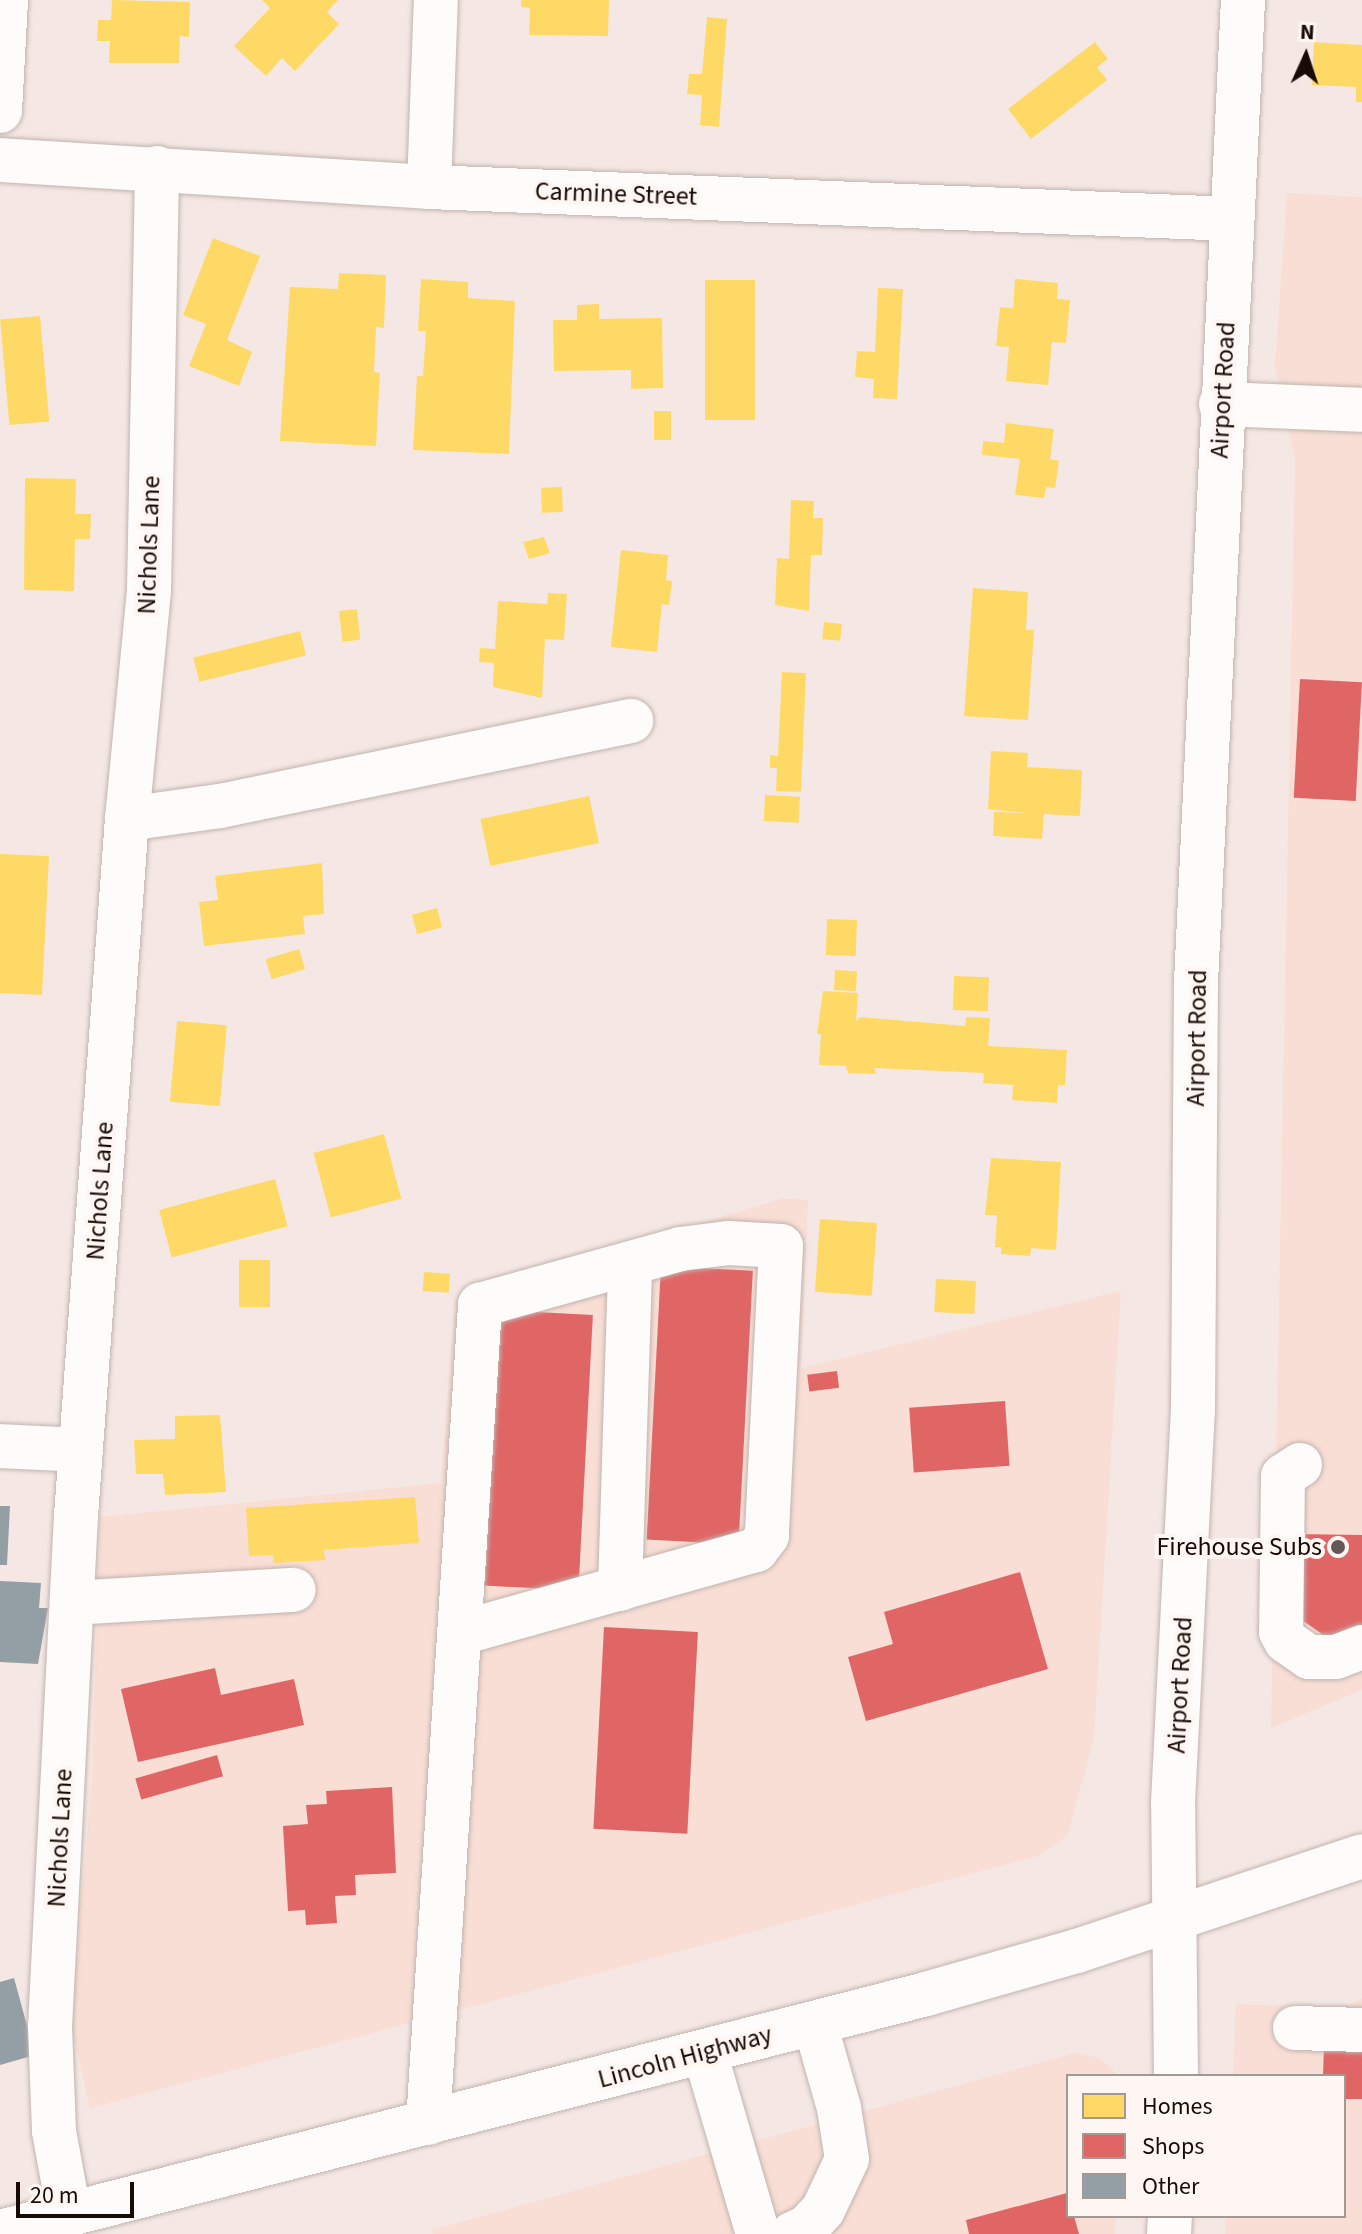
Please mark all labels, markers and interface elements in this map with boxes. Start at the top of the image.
north arrow [1266,16,1346,96]
text: N [1299,16,1315,48]
street label: Carmine Street [534,176,698,212]
street label: Airport Road [1204,321,1242,459]
street label: Nichols Lane [131,475,167,615]
street label: Airport Road [1180,969,1214,1107]
street label: Nichols Lane [80,1121,120,1261]
place label: Firehouse Subs [1156,1531,1322,1563]
marker: Firehouse Subs [1329,1538,1347,1556]
street label: Airport Road [1161,1616,1199,1754]
street label: Nichols Lane [41,1768,79,1908]
street label: Lincoln Highway [595,2019,775,2095]
legend [1066,2074,1346,2218]
text: Homes [1142,2089,1213,2124]
text: Shops [1142,2129,1204,2164]
scale bar [20,2166,138,2216]
text: Other [1142,2169,1199,2204]
text: 20 m [30,2178,79,2213]

